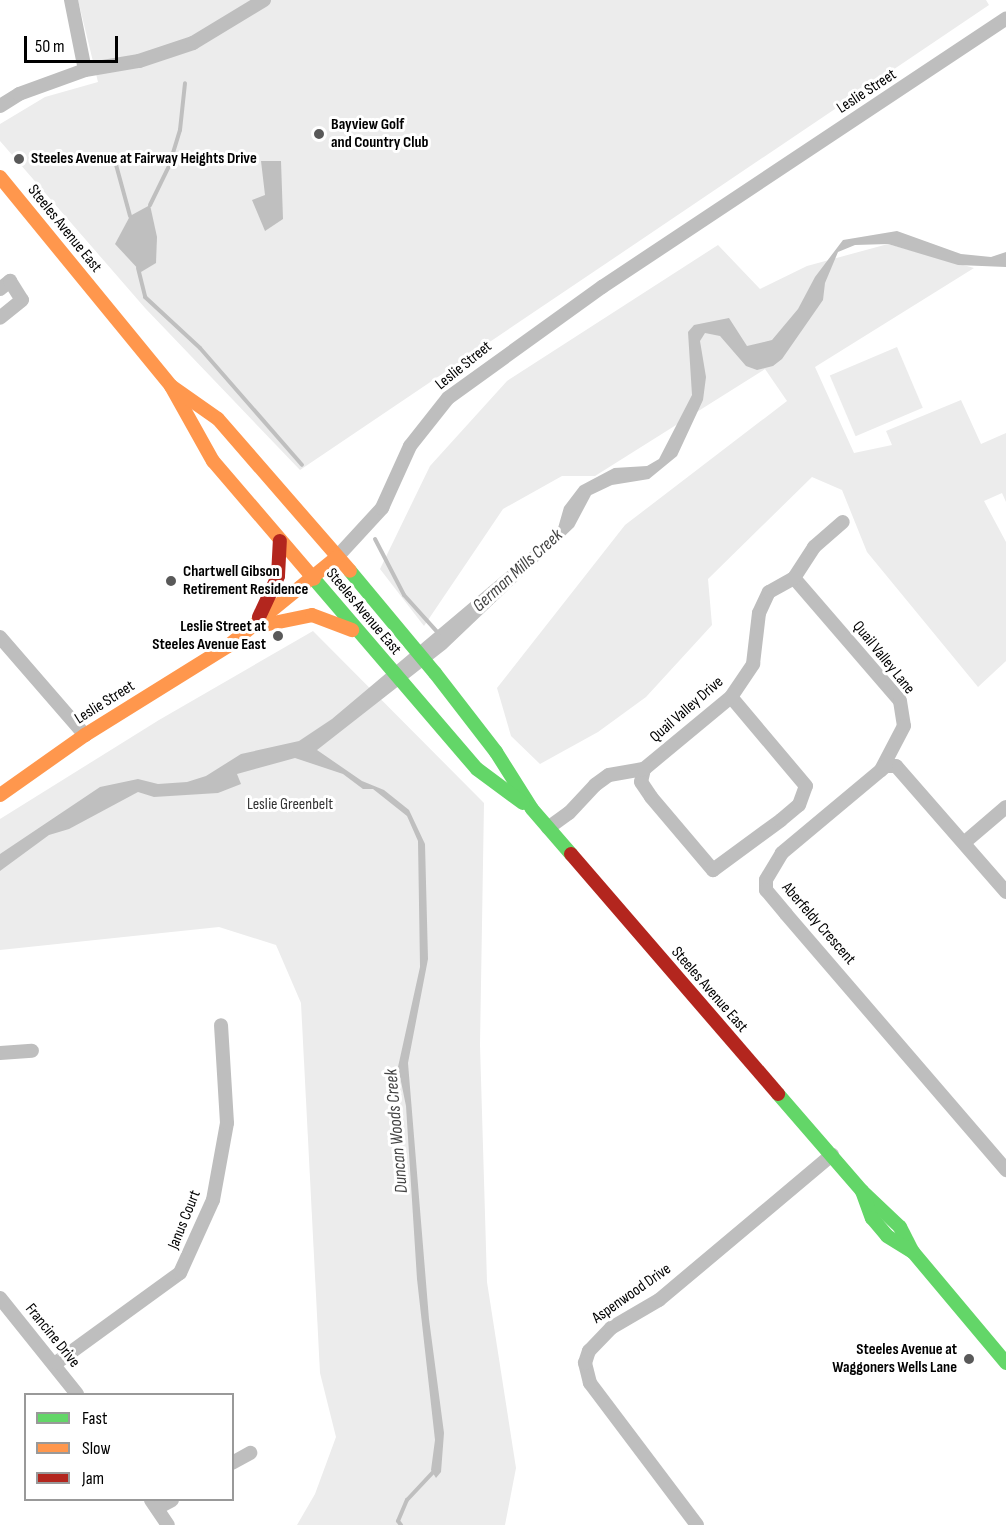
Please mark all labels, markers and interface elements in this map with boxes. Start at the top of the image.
scale bar [27,24,122,62]
text: 50 m [35,36,65,57]
street label: Leslie Street [834,66,900,118]
place label: Bayview Golf and Country Club [331,115,428,153]
marker: Bayview Golf and Country Club [312,127,326,141]
place label: Steeles Avenue at Fairway Heights Drive [31,149,257,169]
marker: Steeles Avenue at Fairway Heights Drive [12,152,26,166]
street label: Steeles Avenue East [23,181,105,277]
street label: Leslie Street [432,337,496,395]
water label: German Mills Creek [469,525,567,617]
place label: Chartwell Gibson Retirement Residence [183,562,308,600]
street label: Steeles Avenue East [321,565,405,659]
marker: Chartwell Gibson Retirement Residence [164,574,178,588]
place label: Leslie Street at Steeles Avenue East [152,617,266,655]
street label: Quail Valley Lane [848,618,918,698]
marker: Leslie Street at Steeles Avenue East [271,629,285,643]
street label: Quail Valley Drive [646,673,728,747]
street label: Leslie Street [72,677,138,729]
park label: Leslie Greenbelt [247,795,333,815]
street label: Aberfeldy Crescent [777,879,859,969]
street label: Steeles Avenue East [667,943,751,1037]
water label: Duncan Woods Creek [381,1068,413,1194]
street label: Janus Court [165,1188,205,1252]
street label: Aspenwood Drive [589,1260,675,1328]
street label: Francine Drive [20,1300,84,1372]
place label: Steeles Avenue at Waggoners Wells Lane [832,1340,957,1378]
marker: Steeles Avenue at Waggoners Wells Lane [962,1352,976,1366]
legend [24,1393,234,1501]
text: Fast [82,1408,107,1429]
text: Slow [82,1438,111,1459]
text: Jam [82,1468,104,1489]

